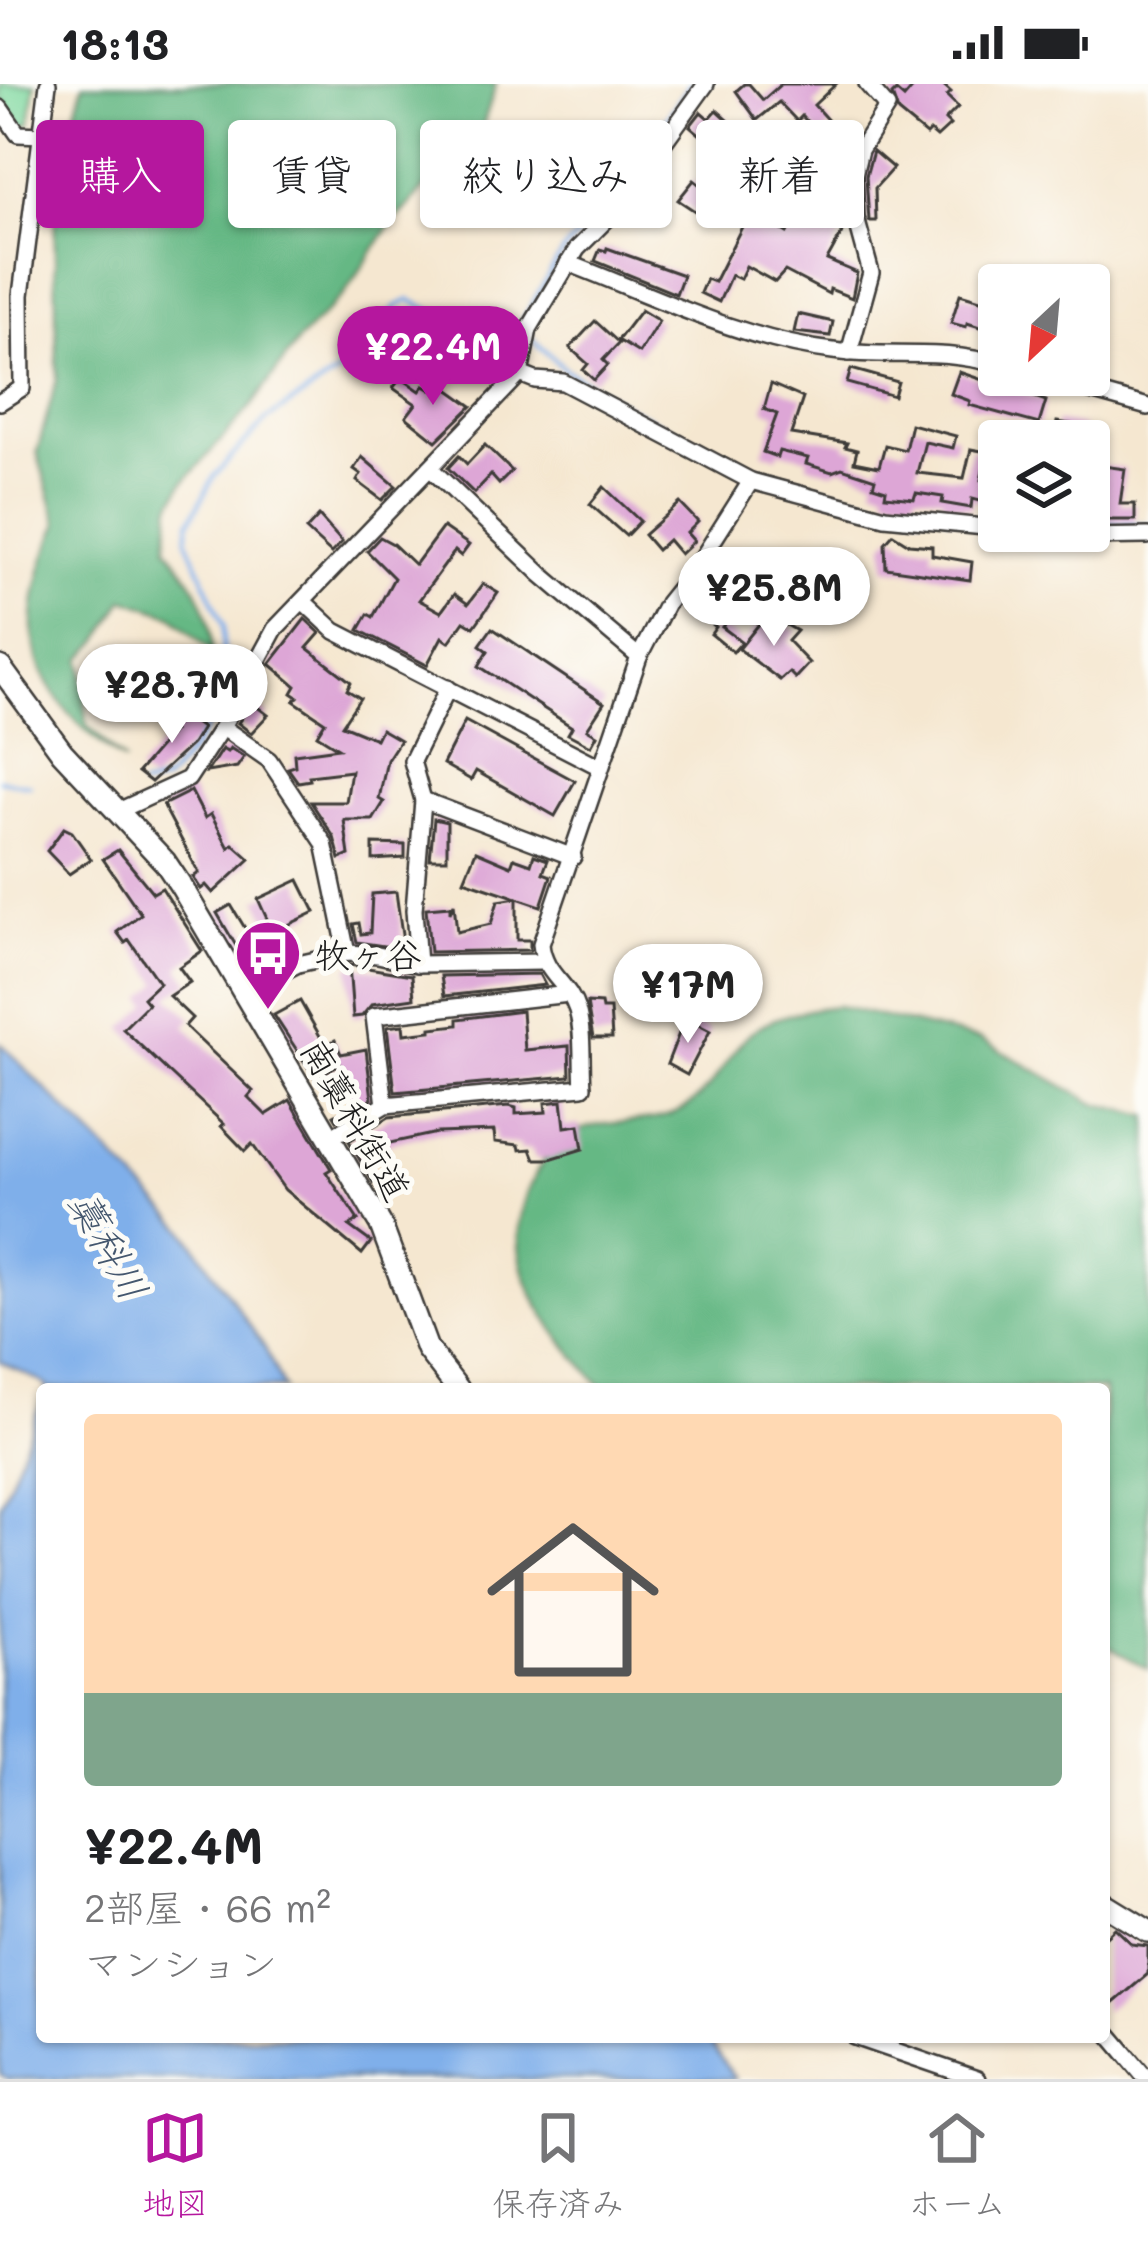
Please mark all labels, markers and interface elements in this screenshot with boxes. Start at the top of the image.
text: 18:13 [60,13,169,71]
chip: 購入 [36,120,204,228]
chip: 賃貸 [228,120,396,228]
chip: 絞り込み [420,120,672,228]
chip: 新着 [696,120,864,228]
north arrow [978,264,1110,396]
map controls [978,264,1110,552]
pin: ¥22.4M [335,306,531,408]
text: ¥22.4M [364,319,502,370]
button: layers [978,420,1110,552]
pin: ¥25.8M [676,547,872,649]
text: ¥25.8M [705,560,843,611]
pin: ¥28.7M [74,644,270,746]
text: ¥28.7M [104,657,240,708]
bus stop icon: 牧ヶ谷 [233,918,303,1012]
place label: 牧ヶ谷 [314,930,422,977]
pin: ¥17M [617,944,759,1046]
text: ¥17M [640,957,736,1008]
street label: 南藁科街道 [292,1029,422,1209]
water label: 藁科川 [59,1181,161,1309]
icon: home [465,1492,681,1708]
text: ¥22.4M [84,1810,264,1877]
text: 2部屋 · 66 m² [84,1881,331,1932]
text: マンション [84,1937,277,1988]
tab: 地図 [142,2105,208,2225]
tab: 保存済み [492,2105,624,2225]
tab: ホーム [908,2105,1006,2225]

